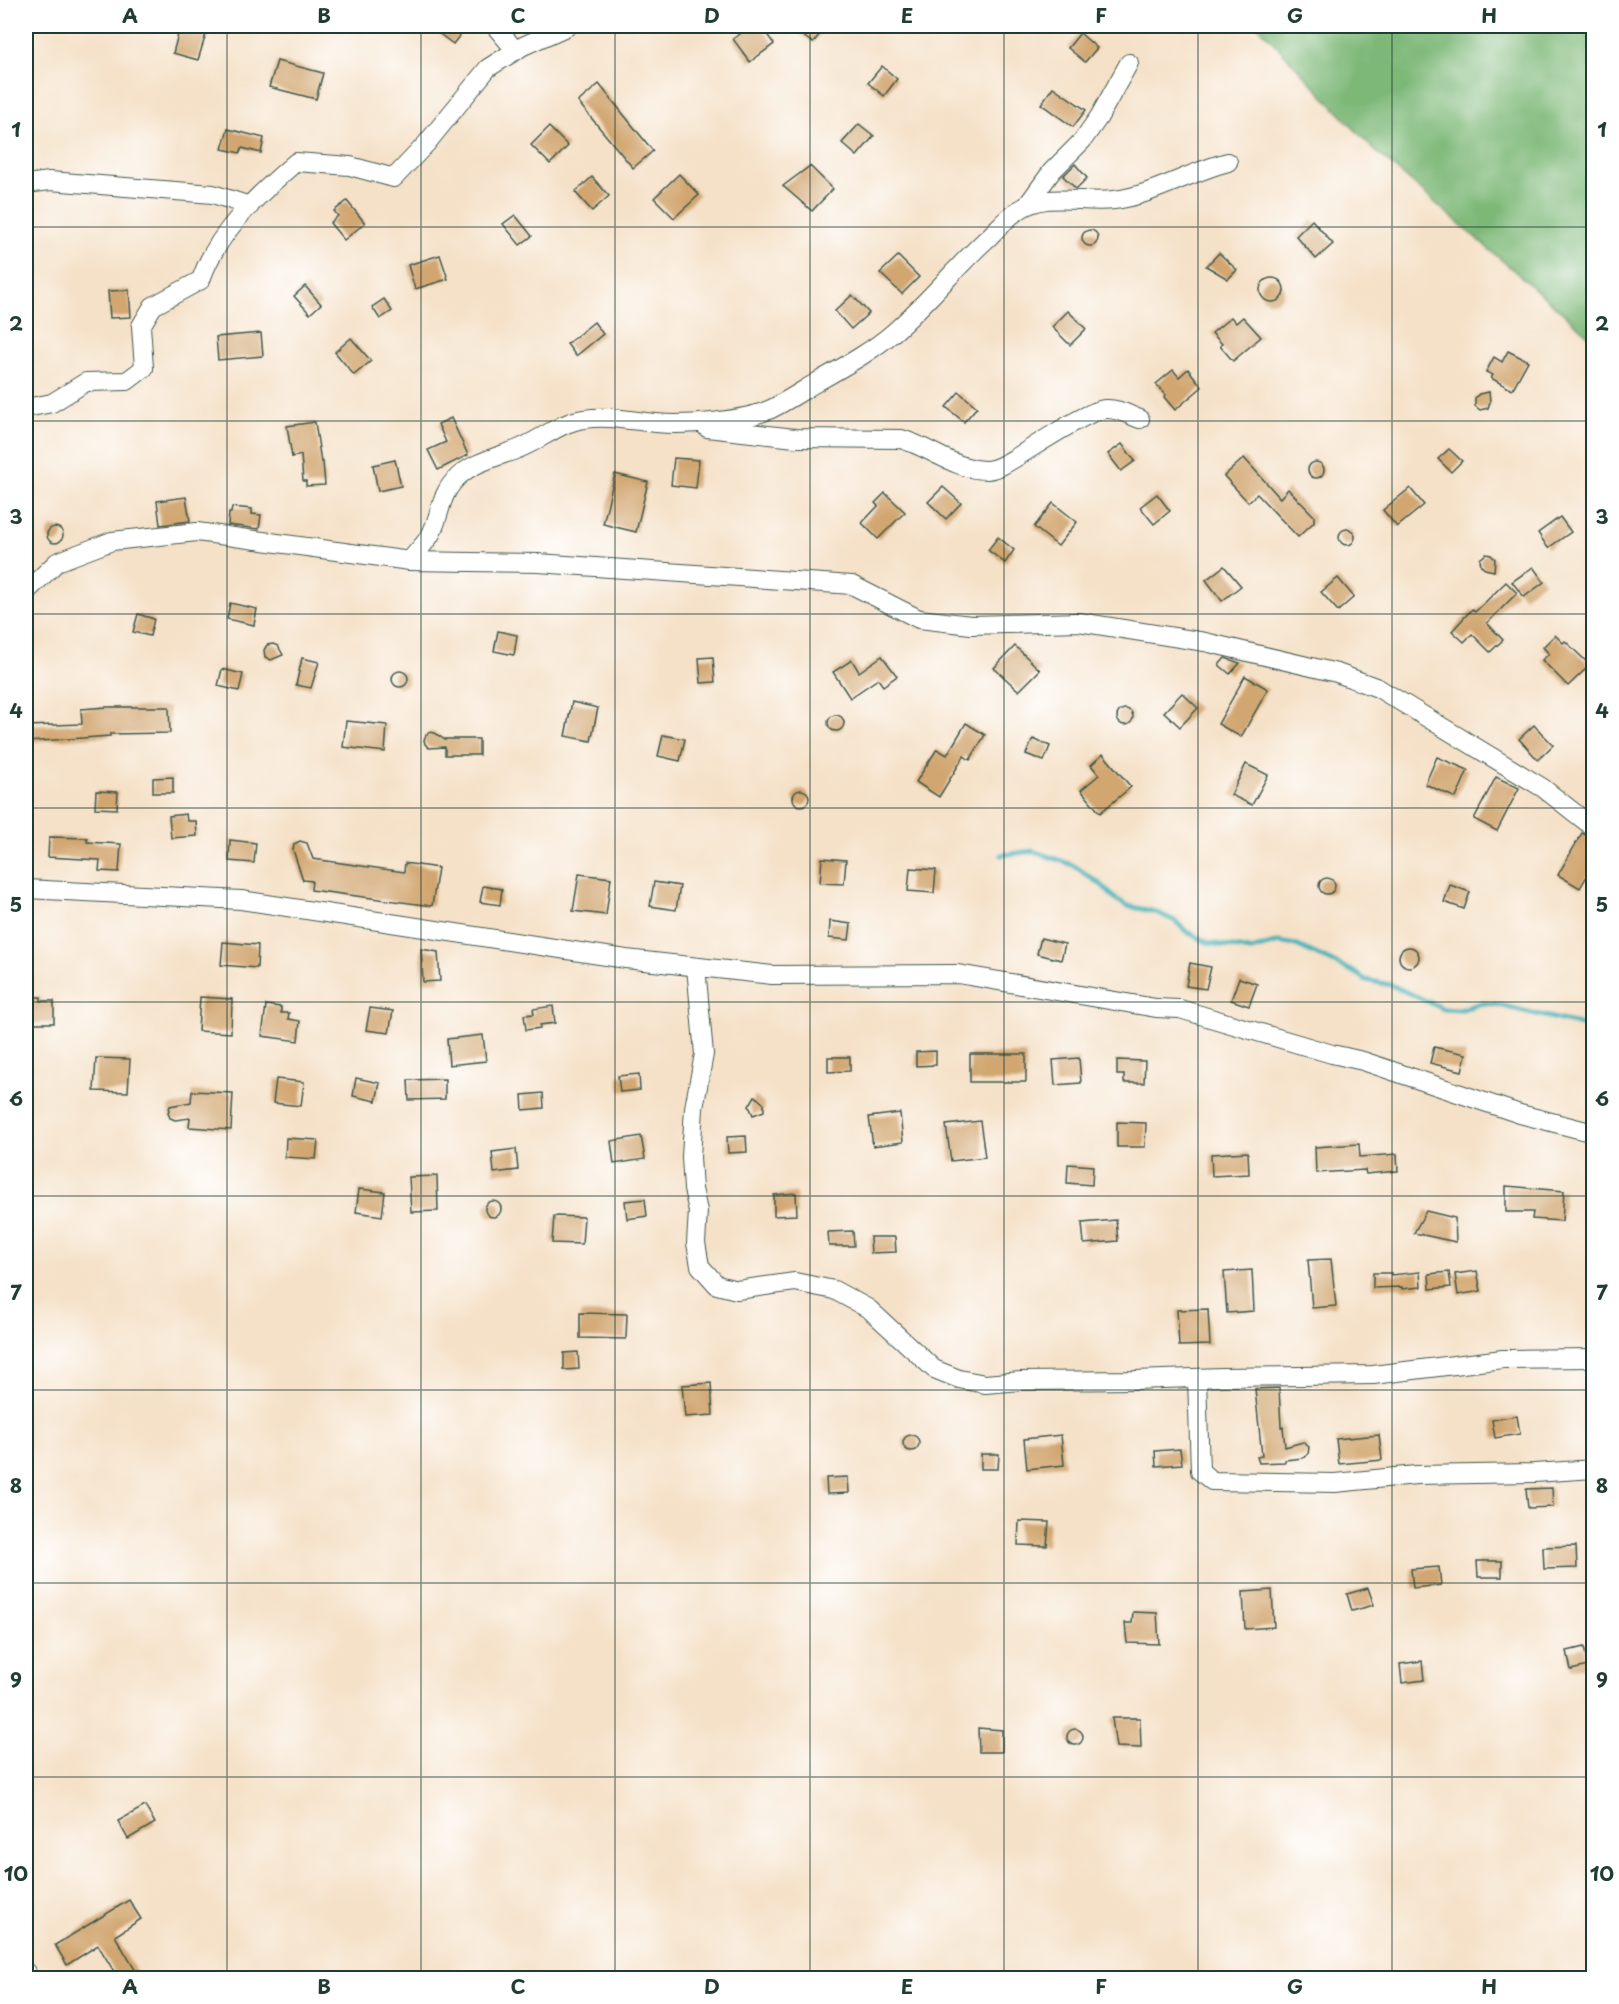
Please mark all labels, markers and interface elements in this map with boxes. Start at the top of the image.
text: A [122,0,138,30]
text: B [317,0,331,30]
text: C [510,0,526,30]
text: D [704,0,720,30]
text: E [901,0,913,30]
text: F [1095,0,1107,30]
text: G [1287,0,1303,30]
text: H [1481,0,1497,30]
text: 1 [11,114,21,144]
text: 1 [1597,114,1607,144]
text: 2 [9,308,23,338]
text: 2 [1595,308,1609,338]
text: 3 [9,501,23,531]
text: 3 [1595,501,1609,531]
text: 4 [9,695,23,725]
text: 4 [1595,695,1609,725]
text: 5 [10,889,22,919]
text: 5 [1596,889,1608,919]
text: 6 [9,1083,23,1113]
text: 6 [1595,1083,1609,1113]
text: 7 [10,1277,22,1307]
text: 7 [1596,1277,1608,1307]
text: 8 [10,1470,22,1500]
text: 8 [1596,1470,1608,1500]
text: 9 [10,1664,22,1694]
text: 9 [1596,1664,1608,1694]
text: 10 [4,1858,28,1888]
text: 10 [1590,1858,1614,1888]
text: A [122,1971,138,2001]
text: B [317,1971,331,2001]
text: C [510,1971,526,2001]
text: D [704,1971,720,2001]
text: E [901,1971,913,2001]
text: F [1095,1971,1107,2001]
text: G [1287,1971,1303,2001]
text: H [1481,1971,1497,2001]

